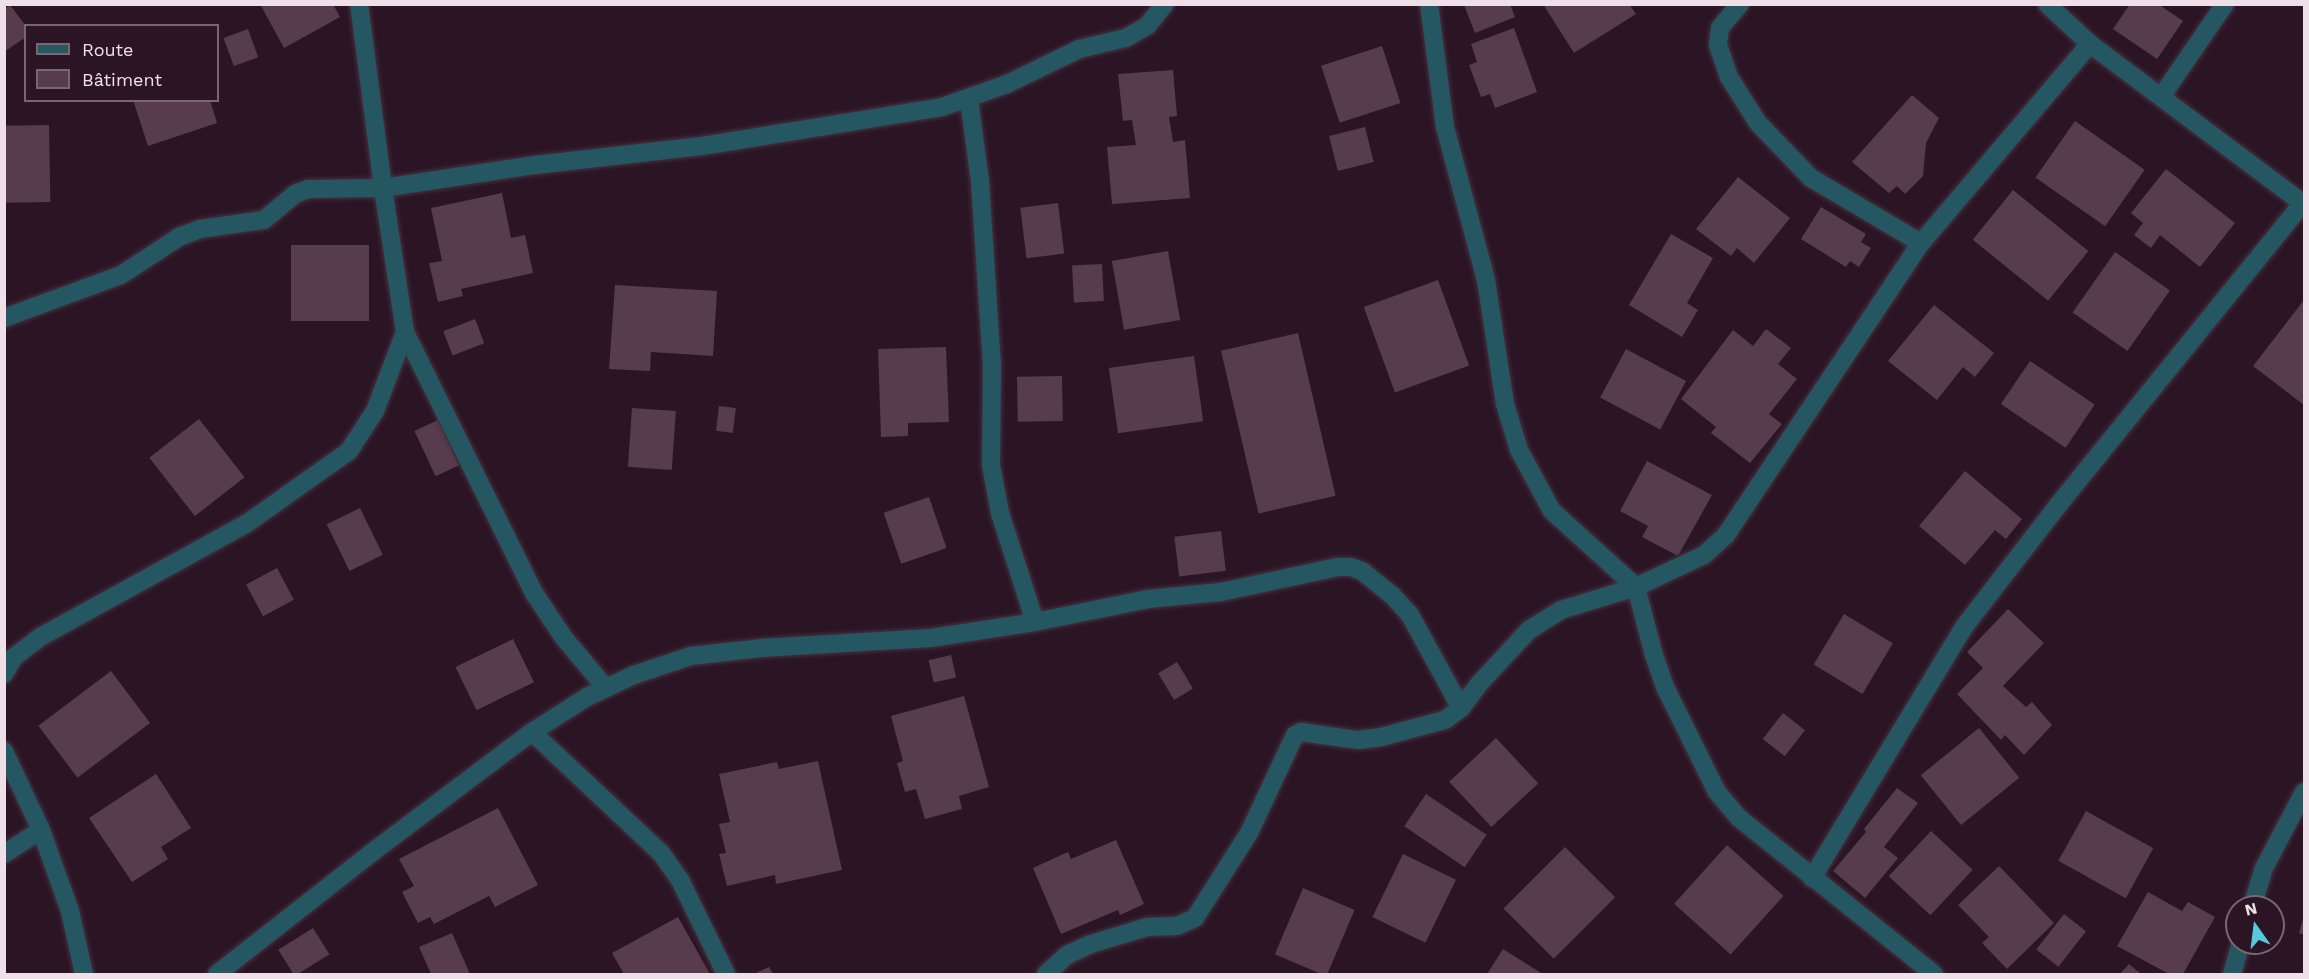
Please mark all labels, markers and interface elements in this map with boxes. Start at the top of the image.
legend [24,24,219,102]
text: Route [82,39,134,60]
text: Bâtiment [82,69,162,90]
north arrow [2225,895,2285,955]
text: N [2243,898,2259,920]

